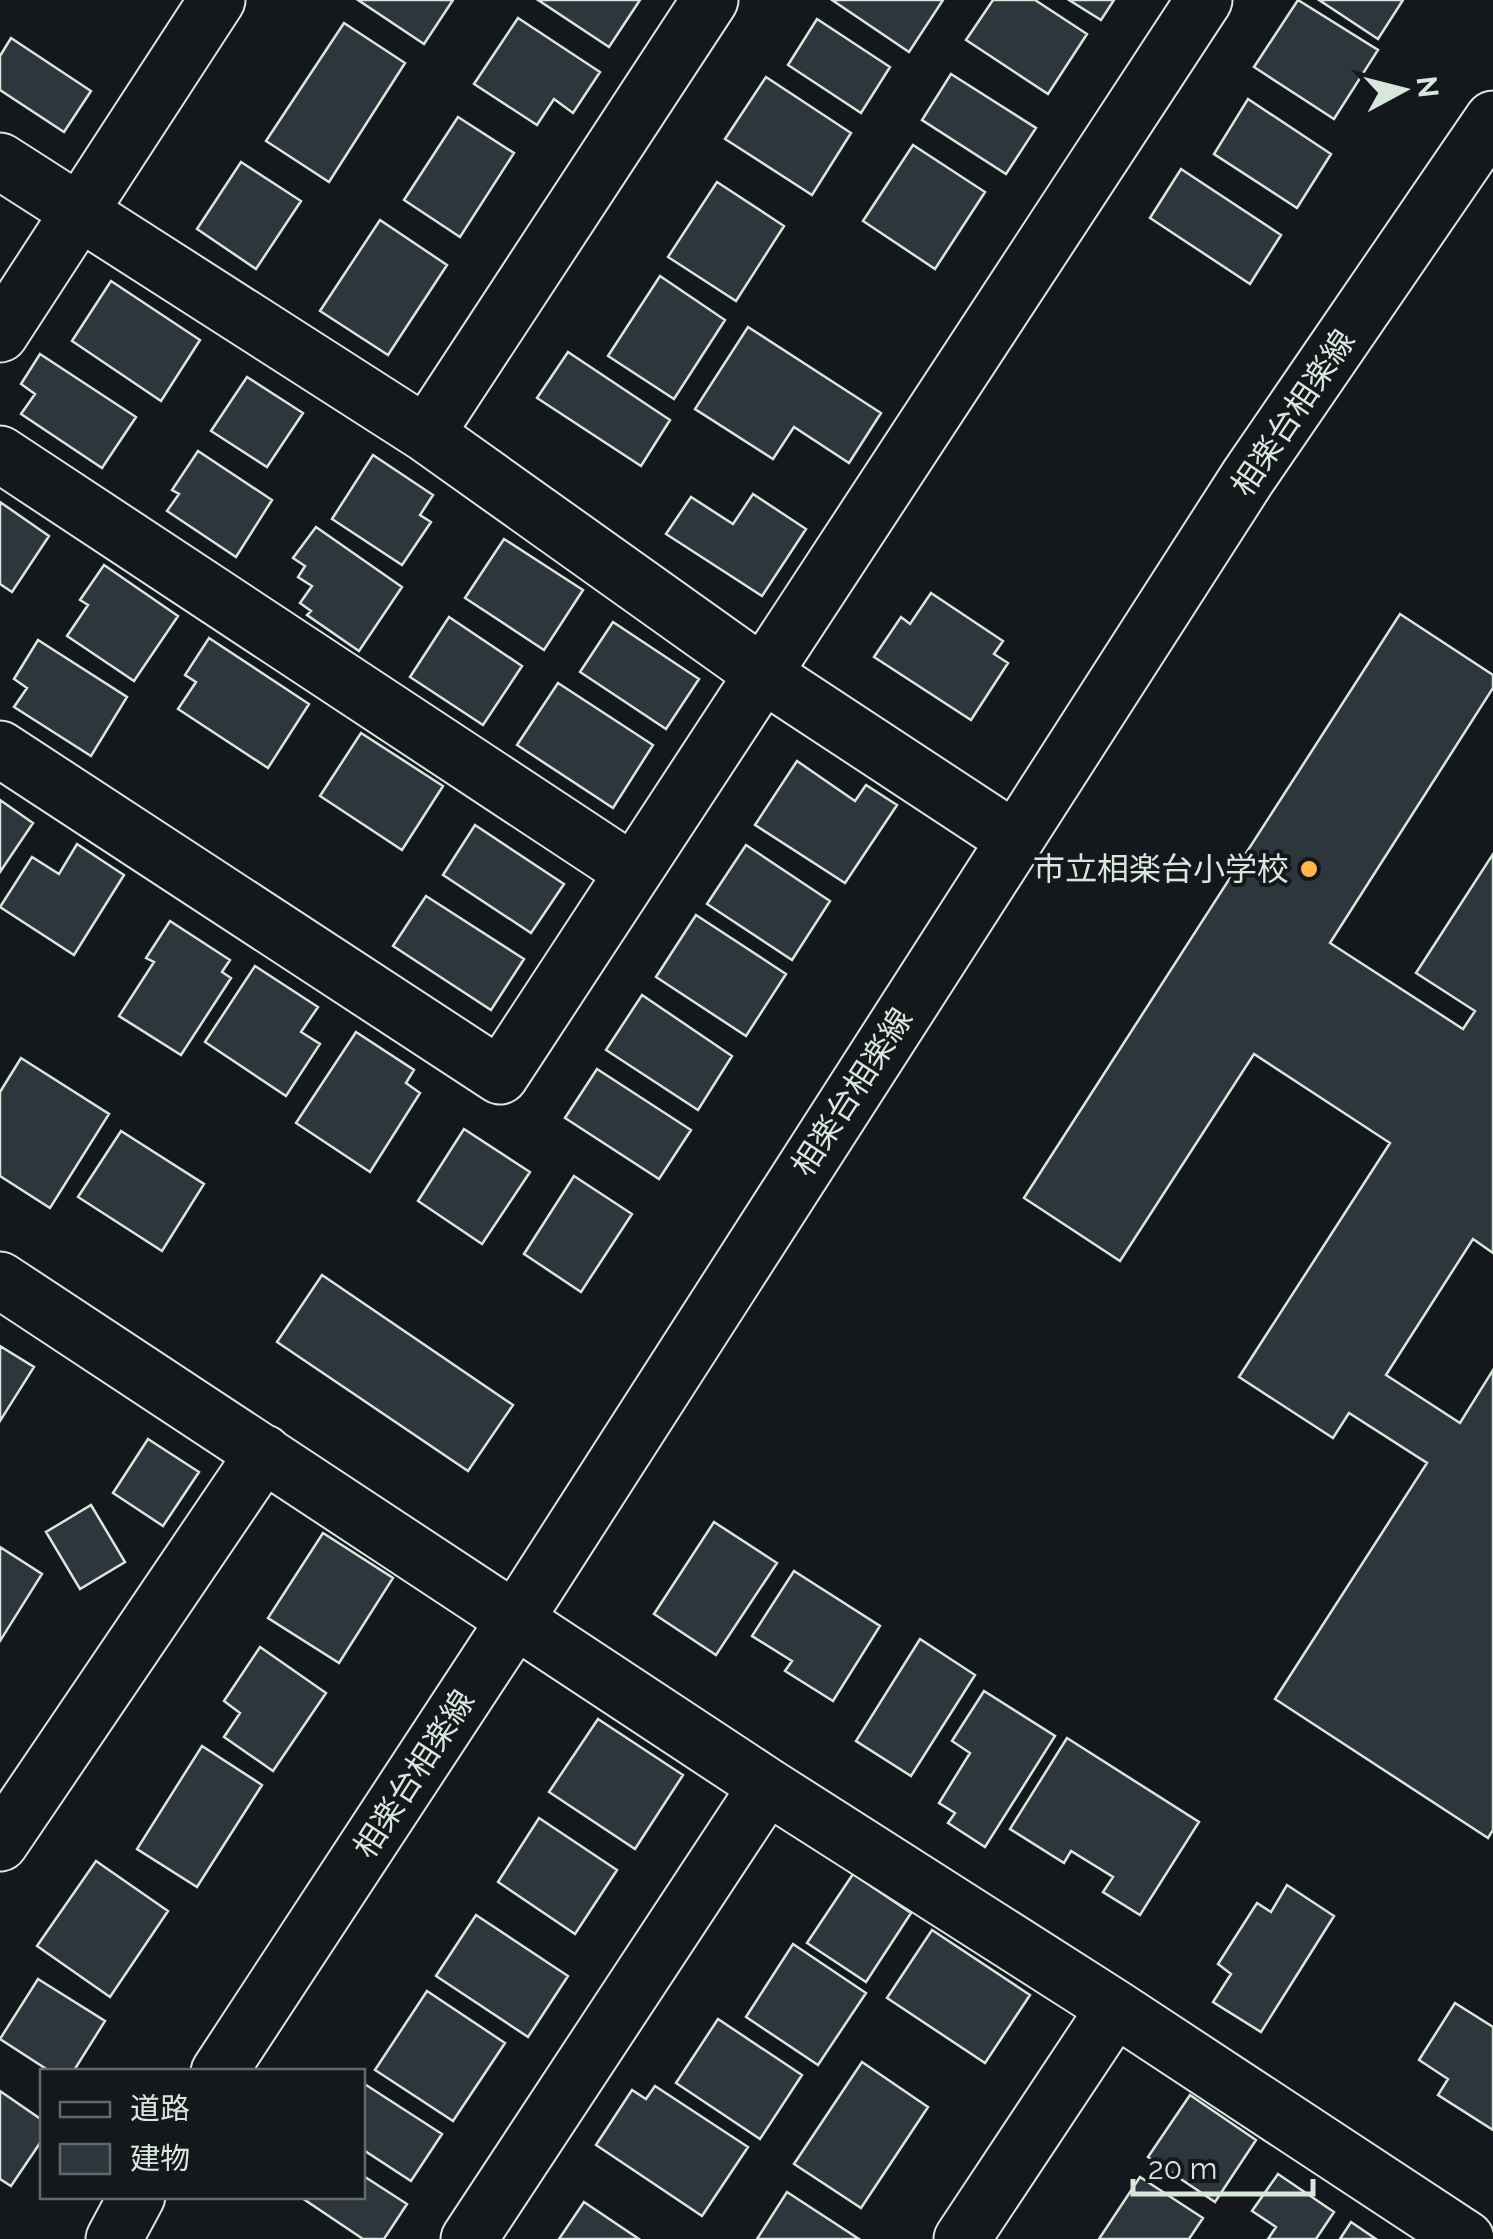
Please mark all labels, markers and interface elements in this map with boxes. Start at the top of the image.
north arrow [1353,40,1453,140]
text: N [1410,74,1445,100]
street label: 相楽台相楽線 [1224,323,1362,503]
place label: 市立相楽台小学校 [1033,850,1289,887]
marker: 市立相楽台小学校 [1298,858,1320,880]
street label: 相楽台相楽線 [784,1001,919,1182]
street label: 相楽台相楽線 [346,1683,481,1864]
legend [40,2069,365,2199]
text: 道路 [130,2091,190,2126]
scale bar [1133,2134,1313,2196]
text: 建物 [130,2141,190,2176]
text: 20 m [1148,2151,1217,2186]

